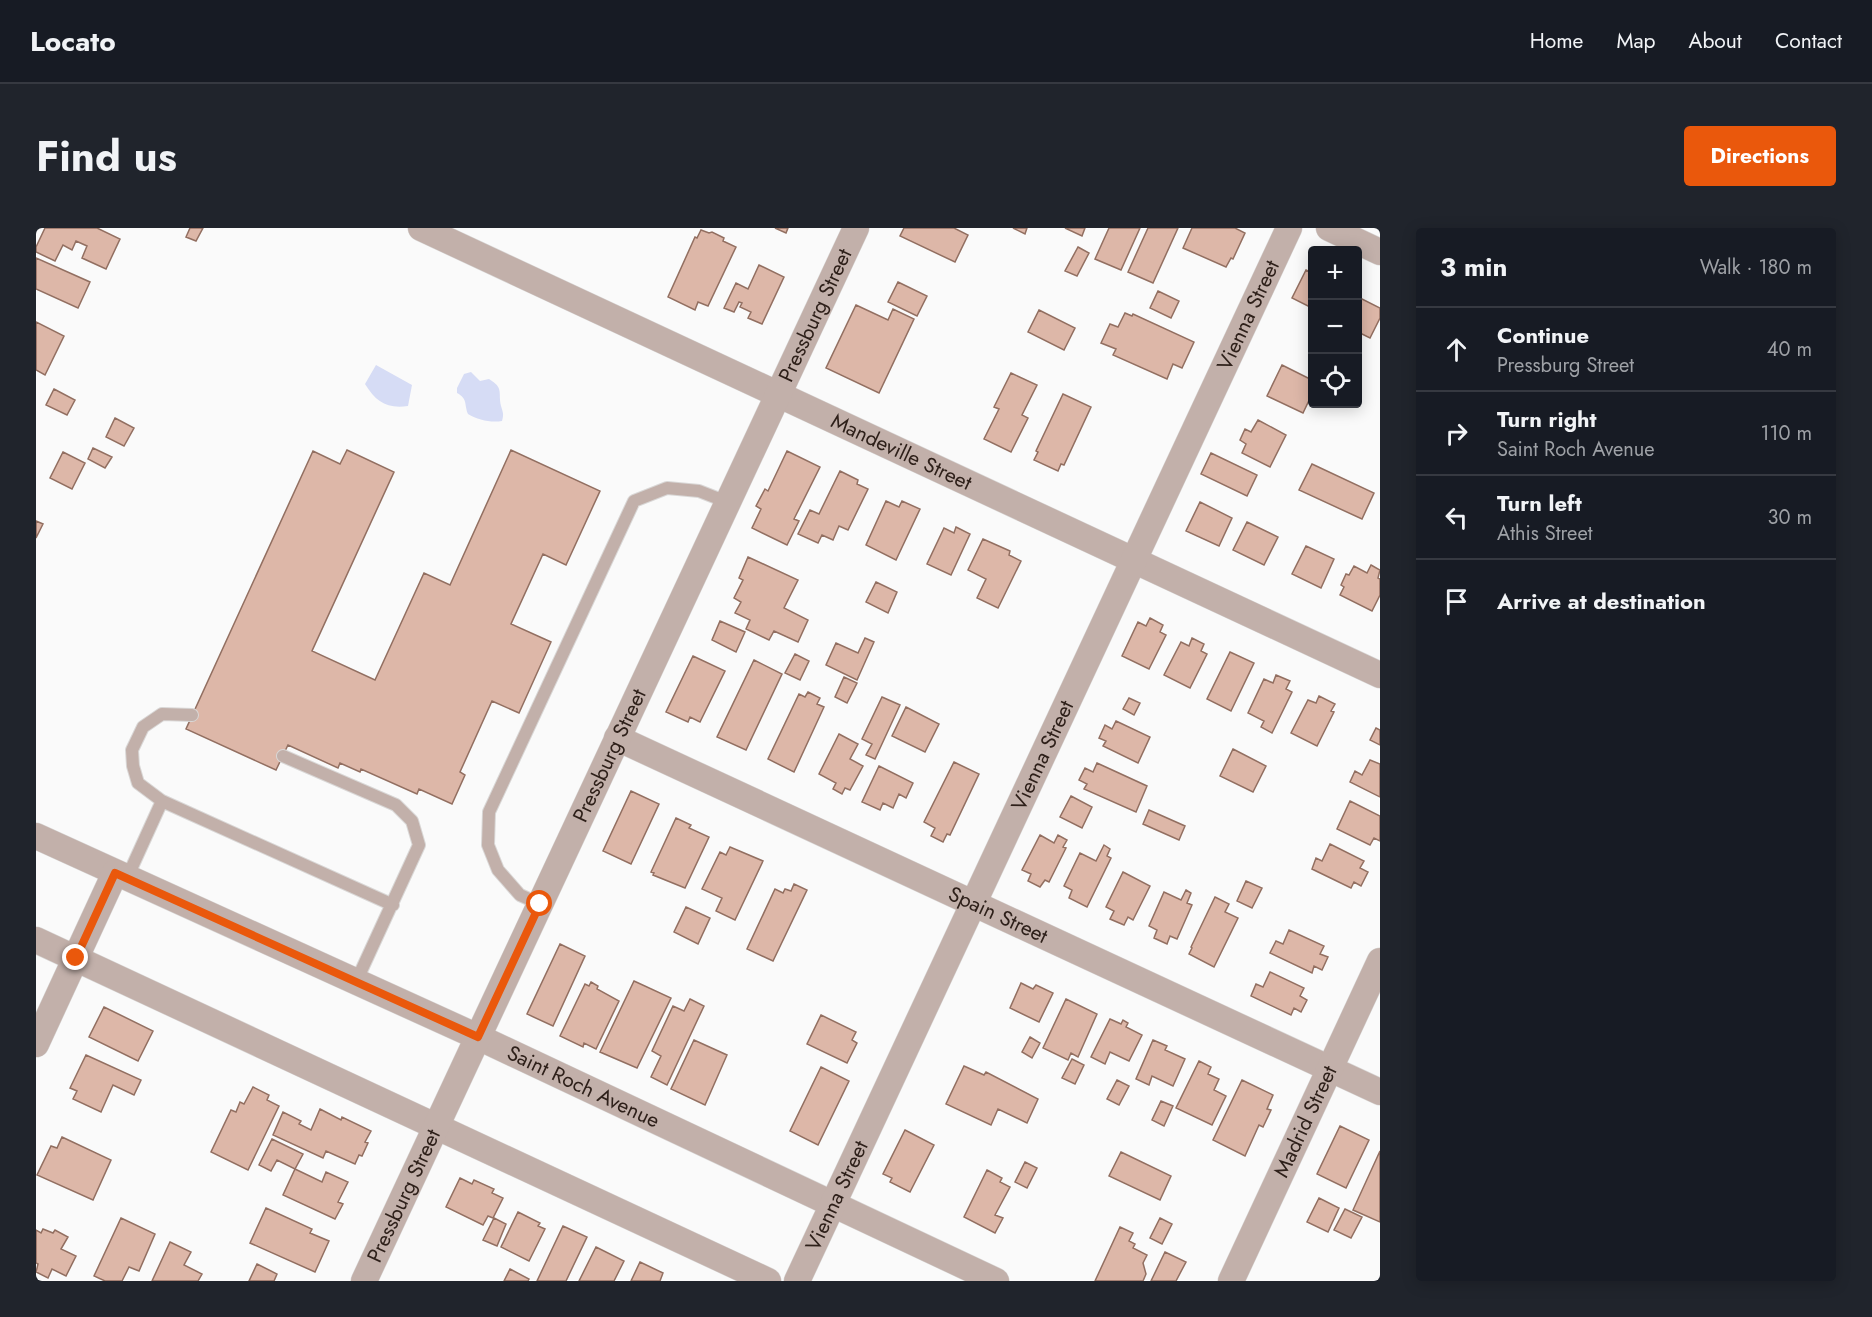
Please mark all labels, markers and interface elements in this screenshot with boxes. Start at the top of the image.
text: Locato [30,21,116,62]
text: Home [1530,26,1583,56]
text: Map [1616,26,1656,56]
text: About [1689,26,1742,56]
text: Contact [1775,26,1842,56]
text: Find us [36,126,177,187]
button: Directions [1684,126,1836,186]
street label: Pressburg Street [771,244,859,387]
map controls [1308,246,1362,408]
button: + [1308,246,1362,300]
text: 3 min [1440,248,1507,286]
text: Walk · 180 m [1700,253,1812,282]
street label: Vienna Street [1210,255,1287,375]
button: − [1308,300,1362,354]
text: Continue [1497,319,1589,351]
icon: ahead [1440,333,1473,366]
text: 40 m [1767,335,1812,364]
text: Pressburg Street [1497,351,1634,380]
button: locate [1308,354,1362,408]
text: Turn right [1497,403,1597,435]
street label: Mandeville Street [826,406,977,498]
icon: right [1440,417,1473,450]
text: 110 m [1760,419,1812,448]
text: Saint Roch Avenue [1497,435,1655,464]
text: Turn left [1497,487,1582,519]
icon: left [1440,501,1473,534]
text: 30 m [1767,503,1812,532]
text: Athis Street [1497,519,1592,548]
icon: arrive [1440,585,1473,618]
text: Arrive at destination [1497,585,1706,617]
street label: Pressburg Street [565,684,654,827]
street label: Vienna Street [1004,695,1081,816]
street label: Spain Street [943,879,1053,951]
route start [526,890,552,916]
route end [62,944,88,970]
street label: Saint Roch Avenue [502,1038,665,1136]
street label: Madrid Street [1266,1061,1344,1182]
street label: Pressburg Street [360,1124,448,1267]
street label: Vienna Street [798,1136,876,1256]

